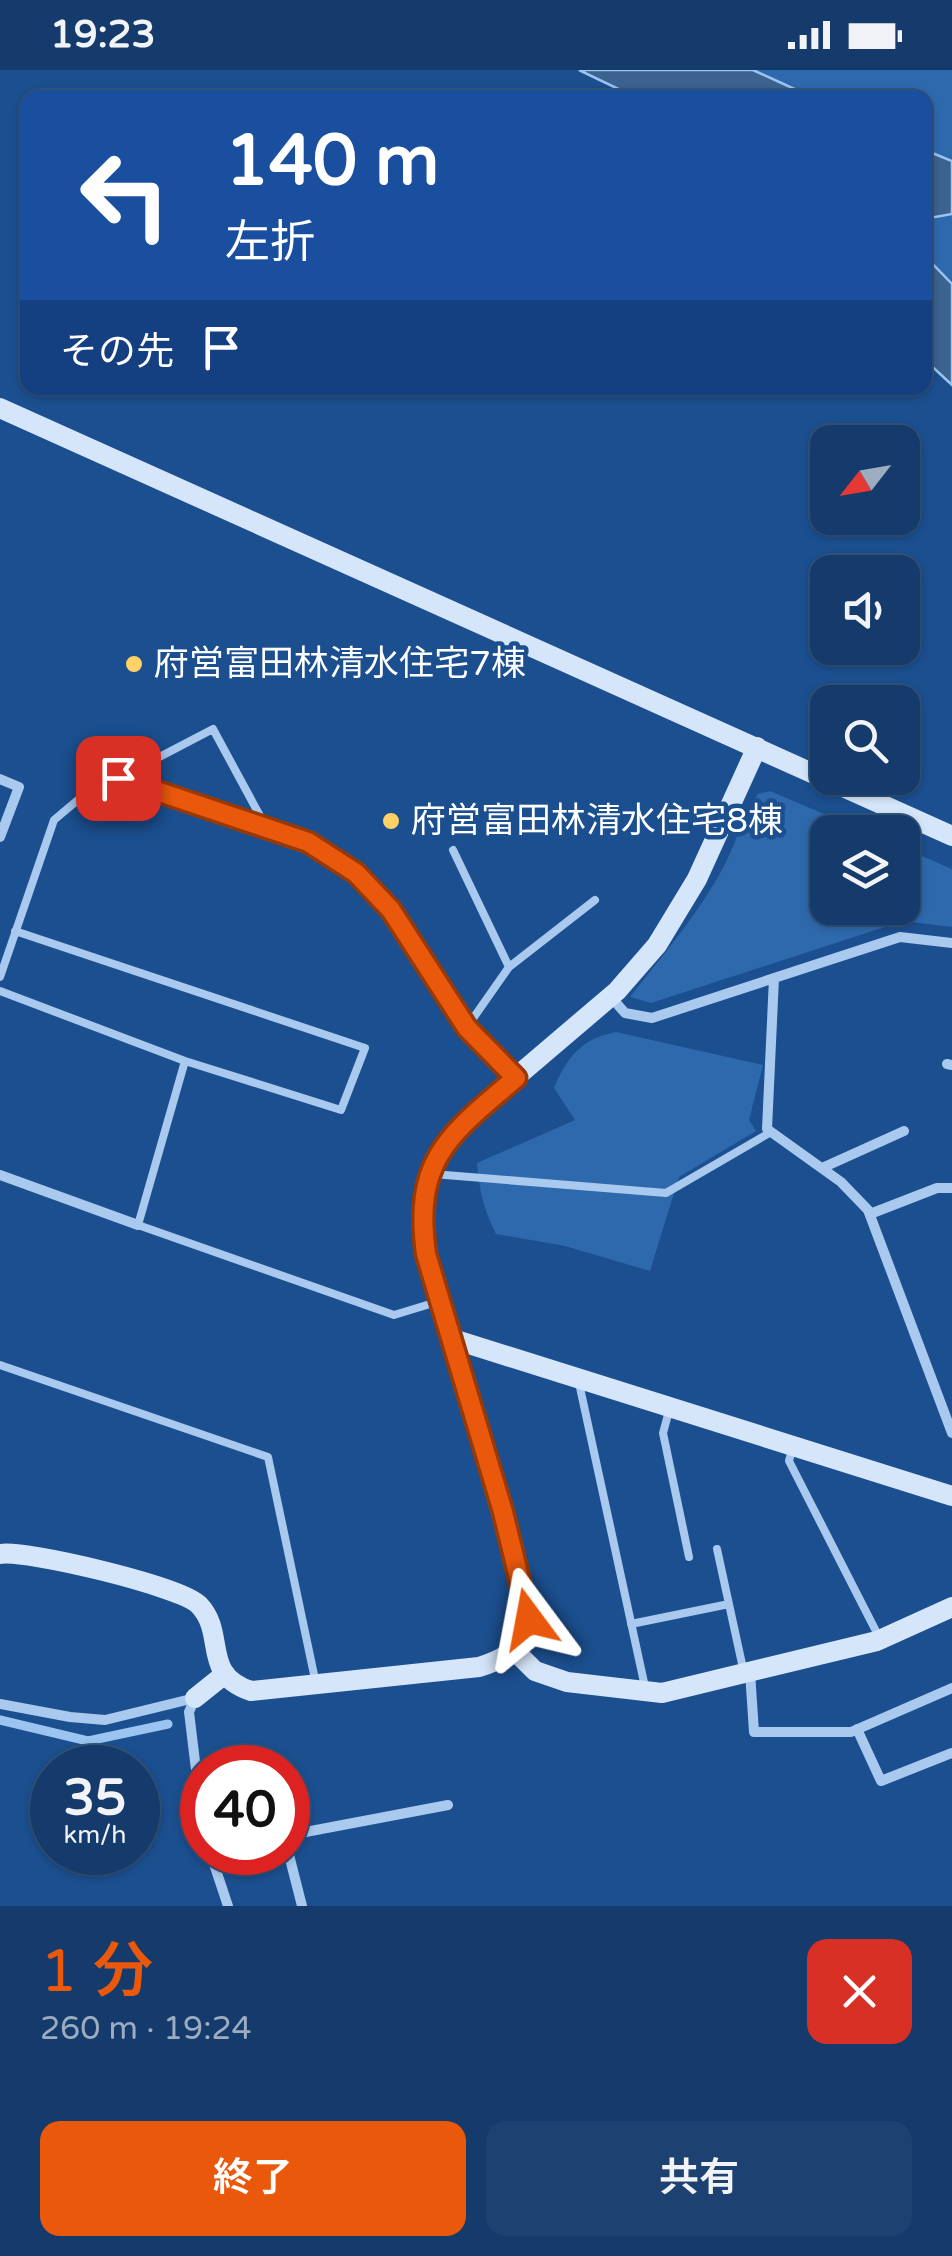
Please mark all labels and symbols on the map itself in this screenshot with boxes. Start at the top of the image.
north arrow [810,425,920,535]
place label: 府営富田林清水住宅7棟 [154,643,526,685]
marker: 府営富田林清水住宅7棟 [123,653,145,675]
pin [76,736,161,821]
place label: 府営富田林清水住宅8棟 [411,800,783,842]
marker: 府営富田林清水住宅8棟 [380,810,402,832]
position arrow [477,1567,581,1671]
speed limit sign: 40 [180,1745,310,1875]

